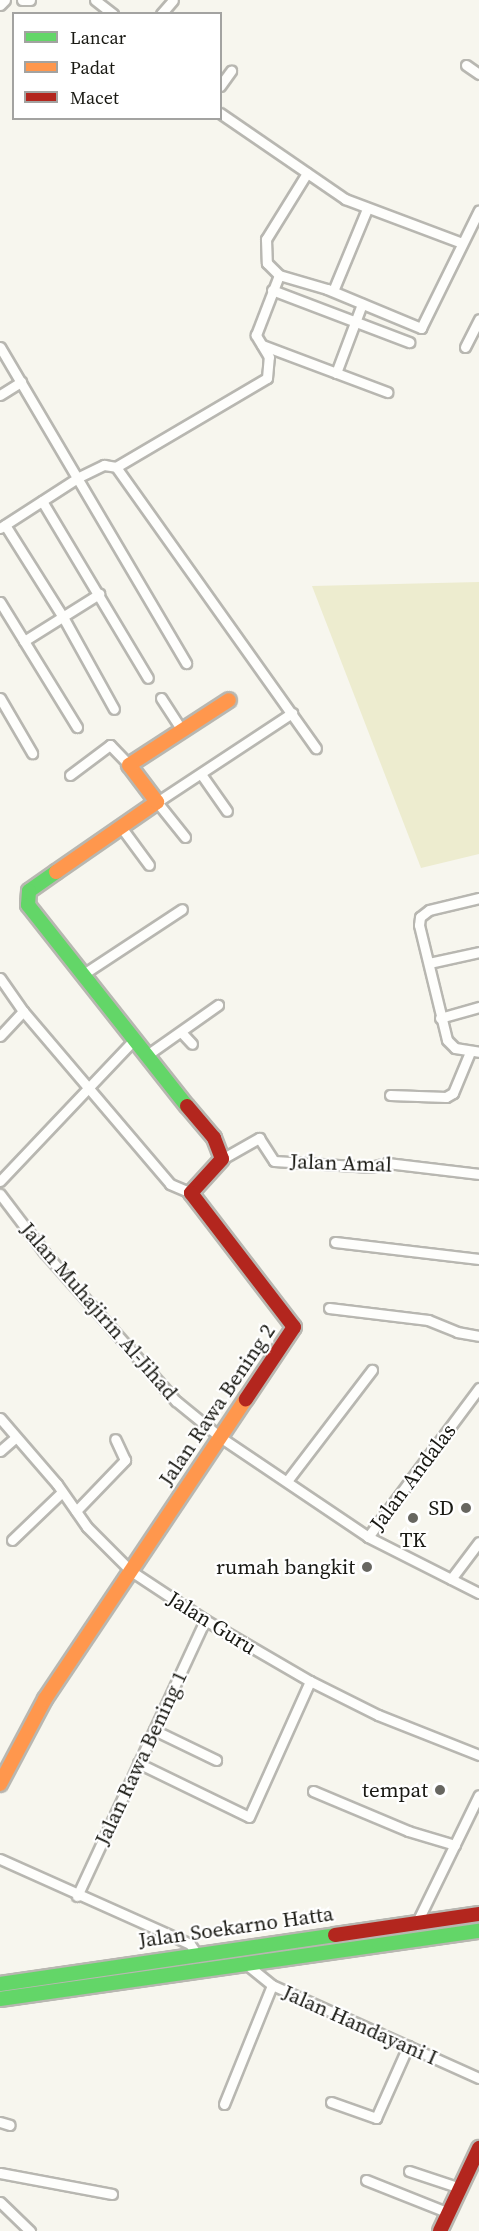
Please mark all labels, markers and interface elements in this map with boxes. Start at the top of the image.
legend [12,12,222,120]
text: Lancar [70,25,126,50]
text: Padat [70,55,115,80]
text: Macet [70,85,119,110]
street label: Jalan Amal [290,1149,392,1177]
street label: Jalan Muhajirin Al-Jihad [15,1217,183,1405]
street label: Jalan Rawa Bening 2 [154,1319,280,1491]
street label: Jalan Andalas [365,1419,461,1535]
place label: SD [429,1495,454,1521]
marker: SD [459,1501,473,1515]
marker: TK [406,1511,420,1525]
place label: TK [400,1527,426,1553]
place label: rumah bangkit [216,1554,355,1580]
marker: rumah bangkit [360,1560,374,1574]
street label: Jalan Guru [163,1586,261,1660]
street label: Jalan Rawa Bening 1 [90,1667,192,1849]
place label: tempat [362,1777,428,1803]
marker: tempat [433,1783,447,1797]
street label: Jalan Soekarno Hatta [137,1901,335,1953]
street label: Jalan Handayani I [279,1980,441,2070]

